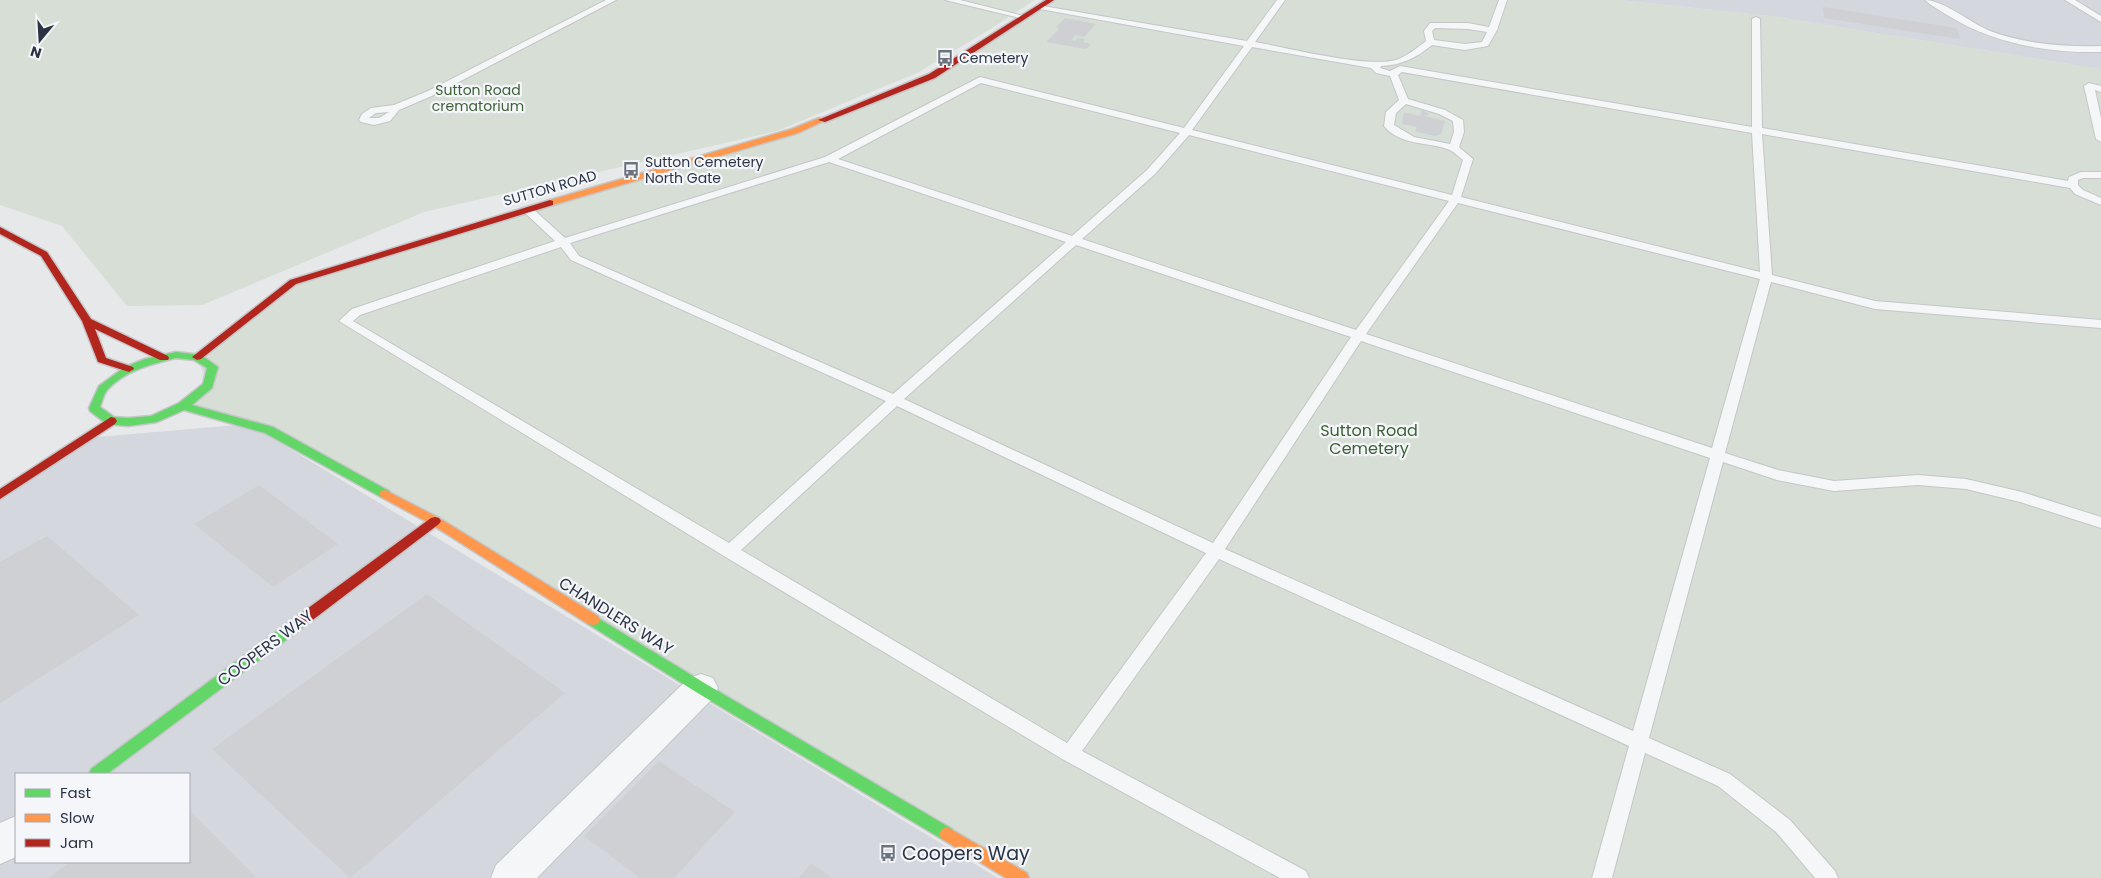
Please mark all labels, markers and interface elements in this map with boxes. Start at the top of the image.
north arrow [15,15,65,65]
text: N [28,41,44,64]
bus stop icon: Cemetery [935,48,955,68]
place label: Cemetery [959,48,1029,68]
park label: Sutton Road crematorium [432,80,524,116]
place label: Sutton Cemetery North Gate [645,152,764,188]
bus stop icon: Sutton Cemetery North Gate [621,160,641,180]
street label: SUTTON ROAD [501,165,599,211]
park label: Sutton Road Cemetery [1320,419,1418,460]
street label: CHANDLERS WAY [554,572,678,661]
street label: COOPERS WAY [213,604,318,692]
legend [15,773,190,863]
text: Fast [60,782,91,803]
text: Slow [60,807,95,828]
text: Jam [60,832,94,853]
place label: Coopers Way [902,840,1030,867]
bus stop icon: Coopers Way [878,843,898,863]

